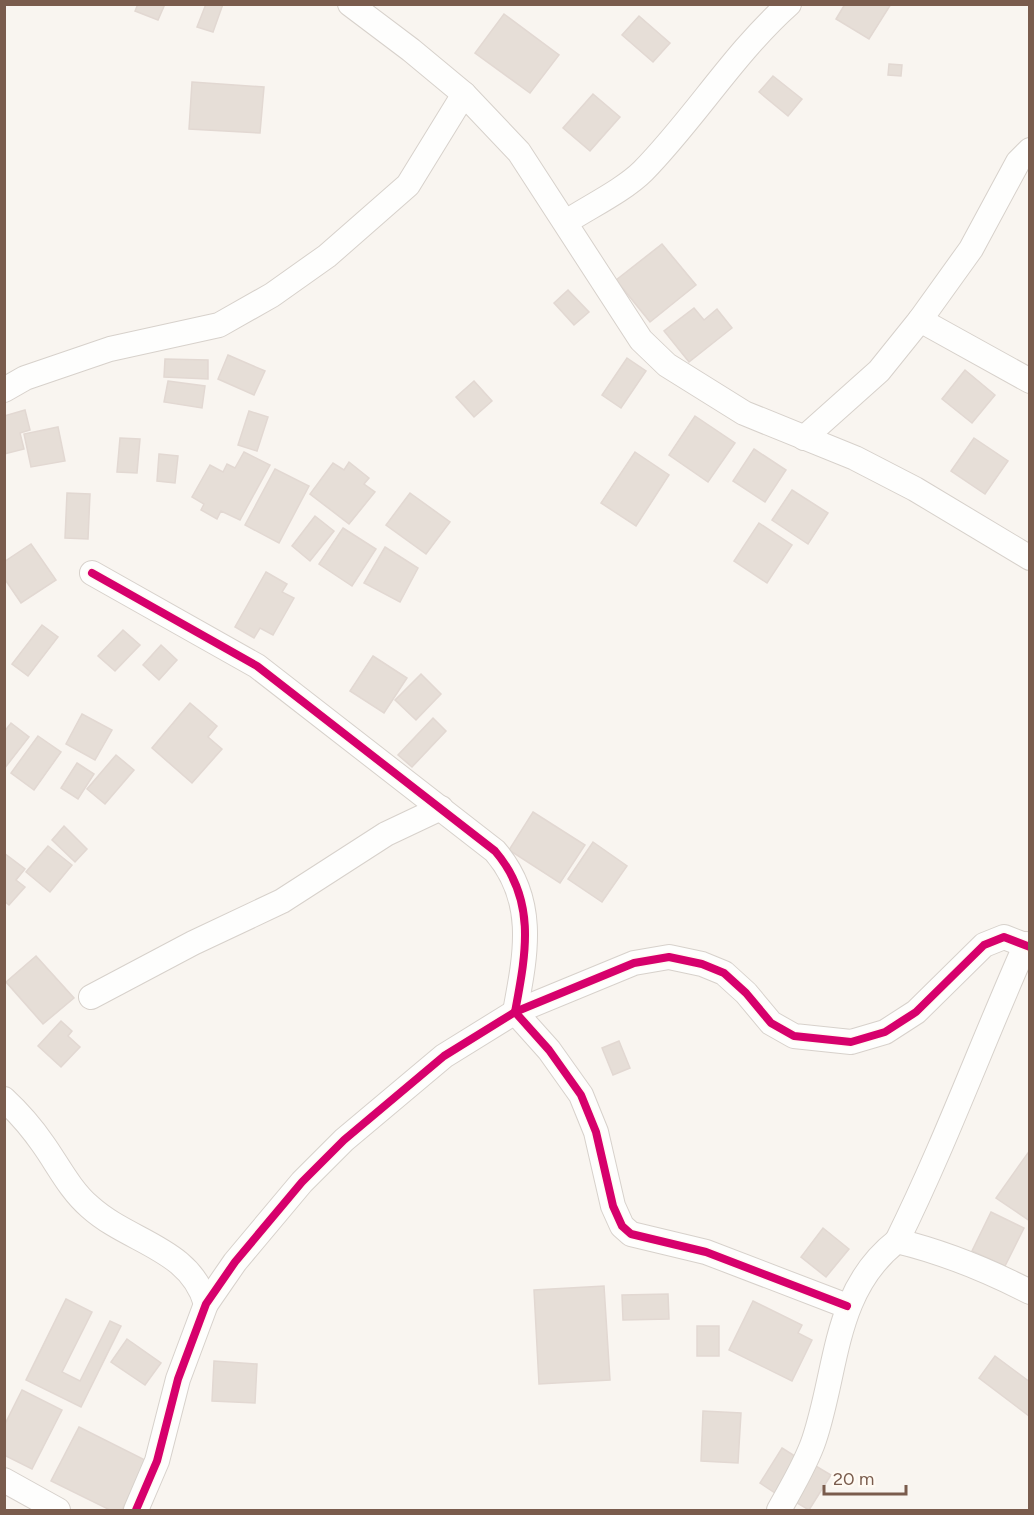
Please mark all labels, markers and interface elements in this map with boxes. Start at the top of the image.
scale bar [824,1458,906,1496]
text: 20 m [833,1468,874,1490]

